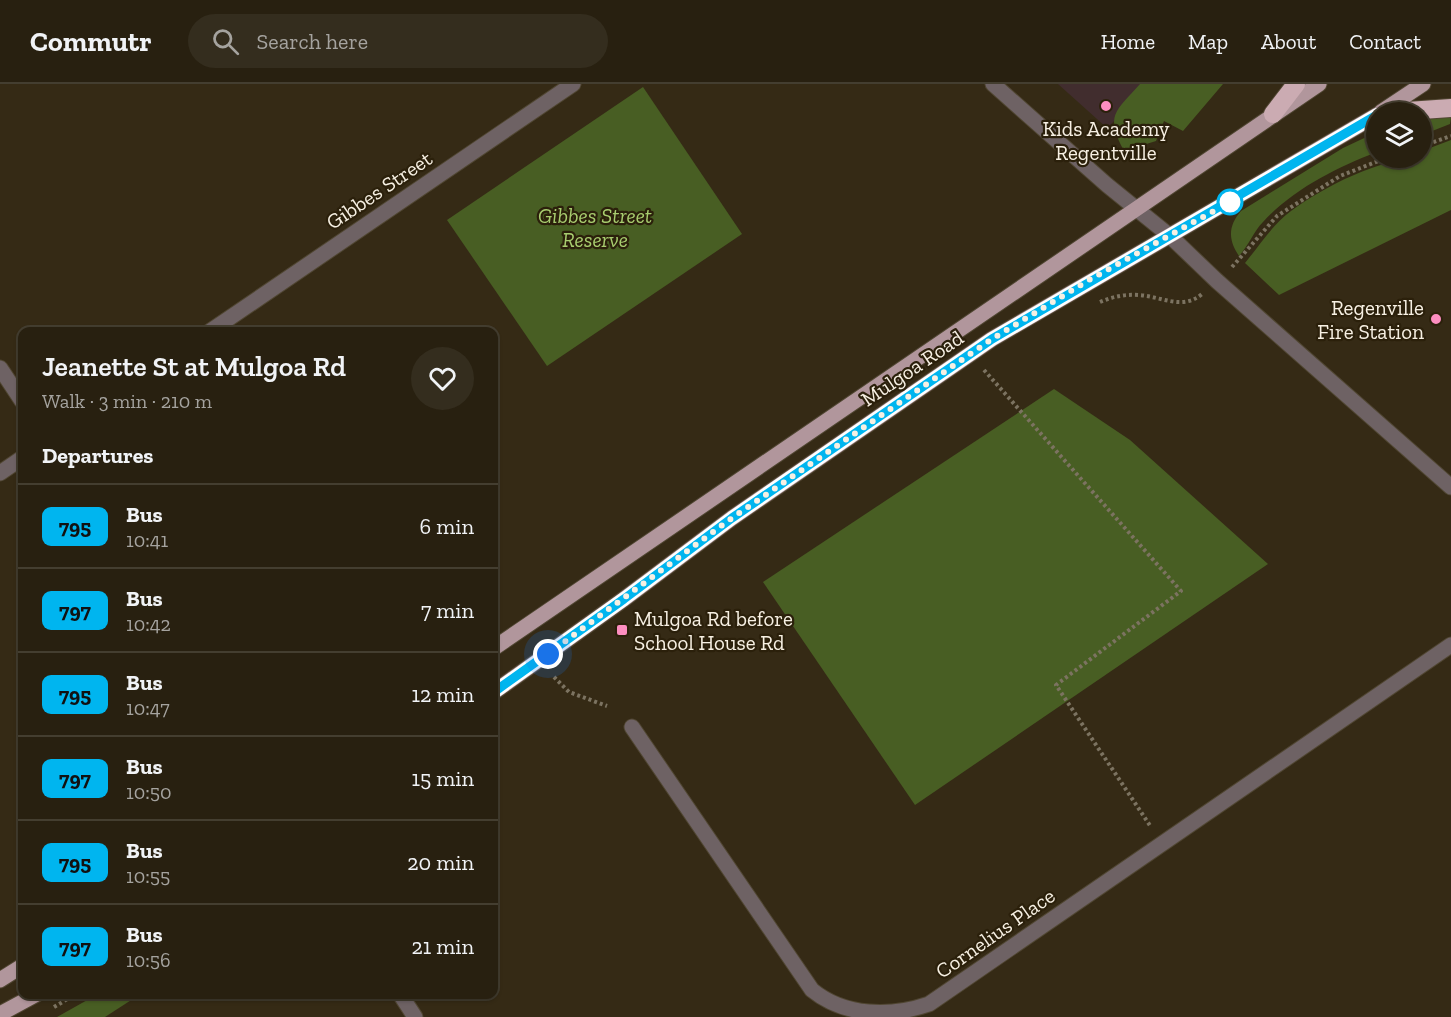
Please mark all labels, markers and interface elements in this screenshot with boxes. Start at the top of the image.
search box [188,14,608,68]
text: Commutr [30,25,152,58]
icon: search [209,25,242,58]
text: Search here [257,28,368,55]
text: Home [1101,29,1155,54]
text: Map [1188,29,1228,54]
text: About [1261,29,1316,54]
text: Contact [1349,29,1421,54]
marker: Kids Academy Regentville [1099,99,1113,113]
map controls [1366,102,1432,168]
button: layers [1366,102,1432,168]
place label: Kids Academy Regentville [1042,116,1170,165]
street label: Gibbes Street [321,145,437,234]
unlabelled marker [1217,189,1243,215]
park label: Gibbes Street Reserve [538,203,652,252]
place label: Regenville Fire Station [1317,295,1424,344]
marker: Regenville Fire Station [1429,312,1443,326]
street label: Mulgoa Road [856,324,968,411]
button: heart [411,347,474,410]
text: Jeanette St at Mulgoa Rd [42,350,346,383]
text: Walk · 3 min · 210 m [42,389,212,413]
text: Departures [42,442,153,469]
text: Bus [126,501,163,528]
text: 6 min [420,513,474,540]
text: 795 [59,514,91,539]
text: 10:41 [126,528,168,552]
text: Bus [126,585,163,612]
text: 7 min [421,597,474,624]
text: 797 [59,598,91,623]
place label: Mulgoa Rd before School House Rd [634,606,793,655]
text: 10:42 [126,612,171,636]
marker: Mulgoa Rd before School House Rd [615,623,629,637]
your location [533,639,563,669]
text: Bus [126,669,163,696]
text: 12 min [411,681,474,708]
text: 795 [59,682,91,707]
text: 10:47 [126,696,170,720]
text: Bus [126,753,163,780]
text: 15 min [412,765,474,792]
text: 797 [59,766,91,791]
text: 10:50 [126,780,171,804]
text: Bus [126,837,163,864]
text: 20 min [407,849,474,876]
text: 795 [59,850,91,875]
text: 10:55 [126,864,170,888]
street label: Cornelius Place [931,883,1059,983]
text: Bus [126,921,163,948]
text: 21 min [411,933,474,960]
text: 797 [59,934,91,959]
text: 10:56 [126,948,171,972]

